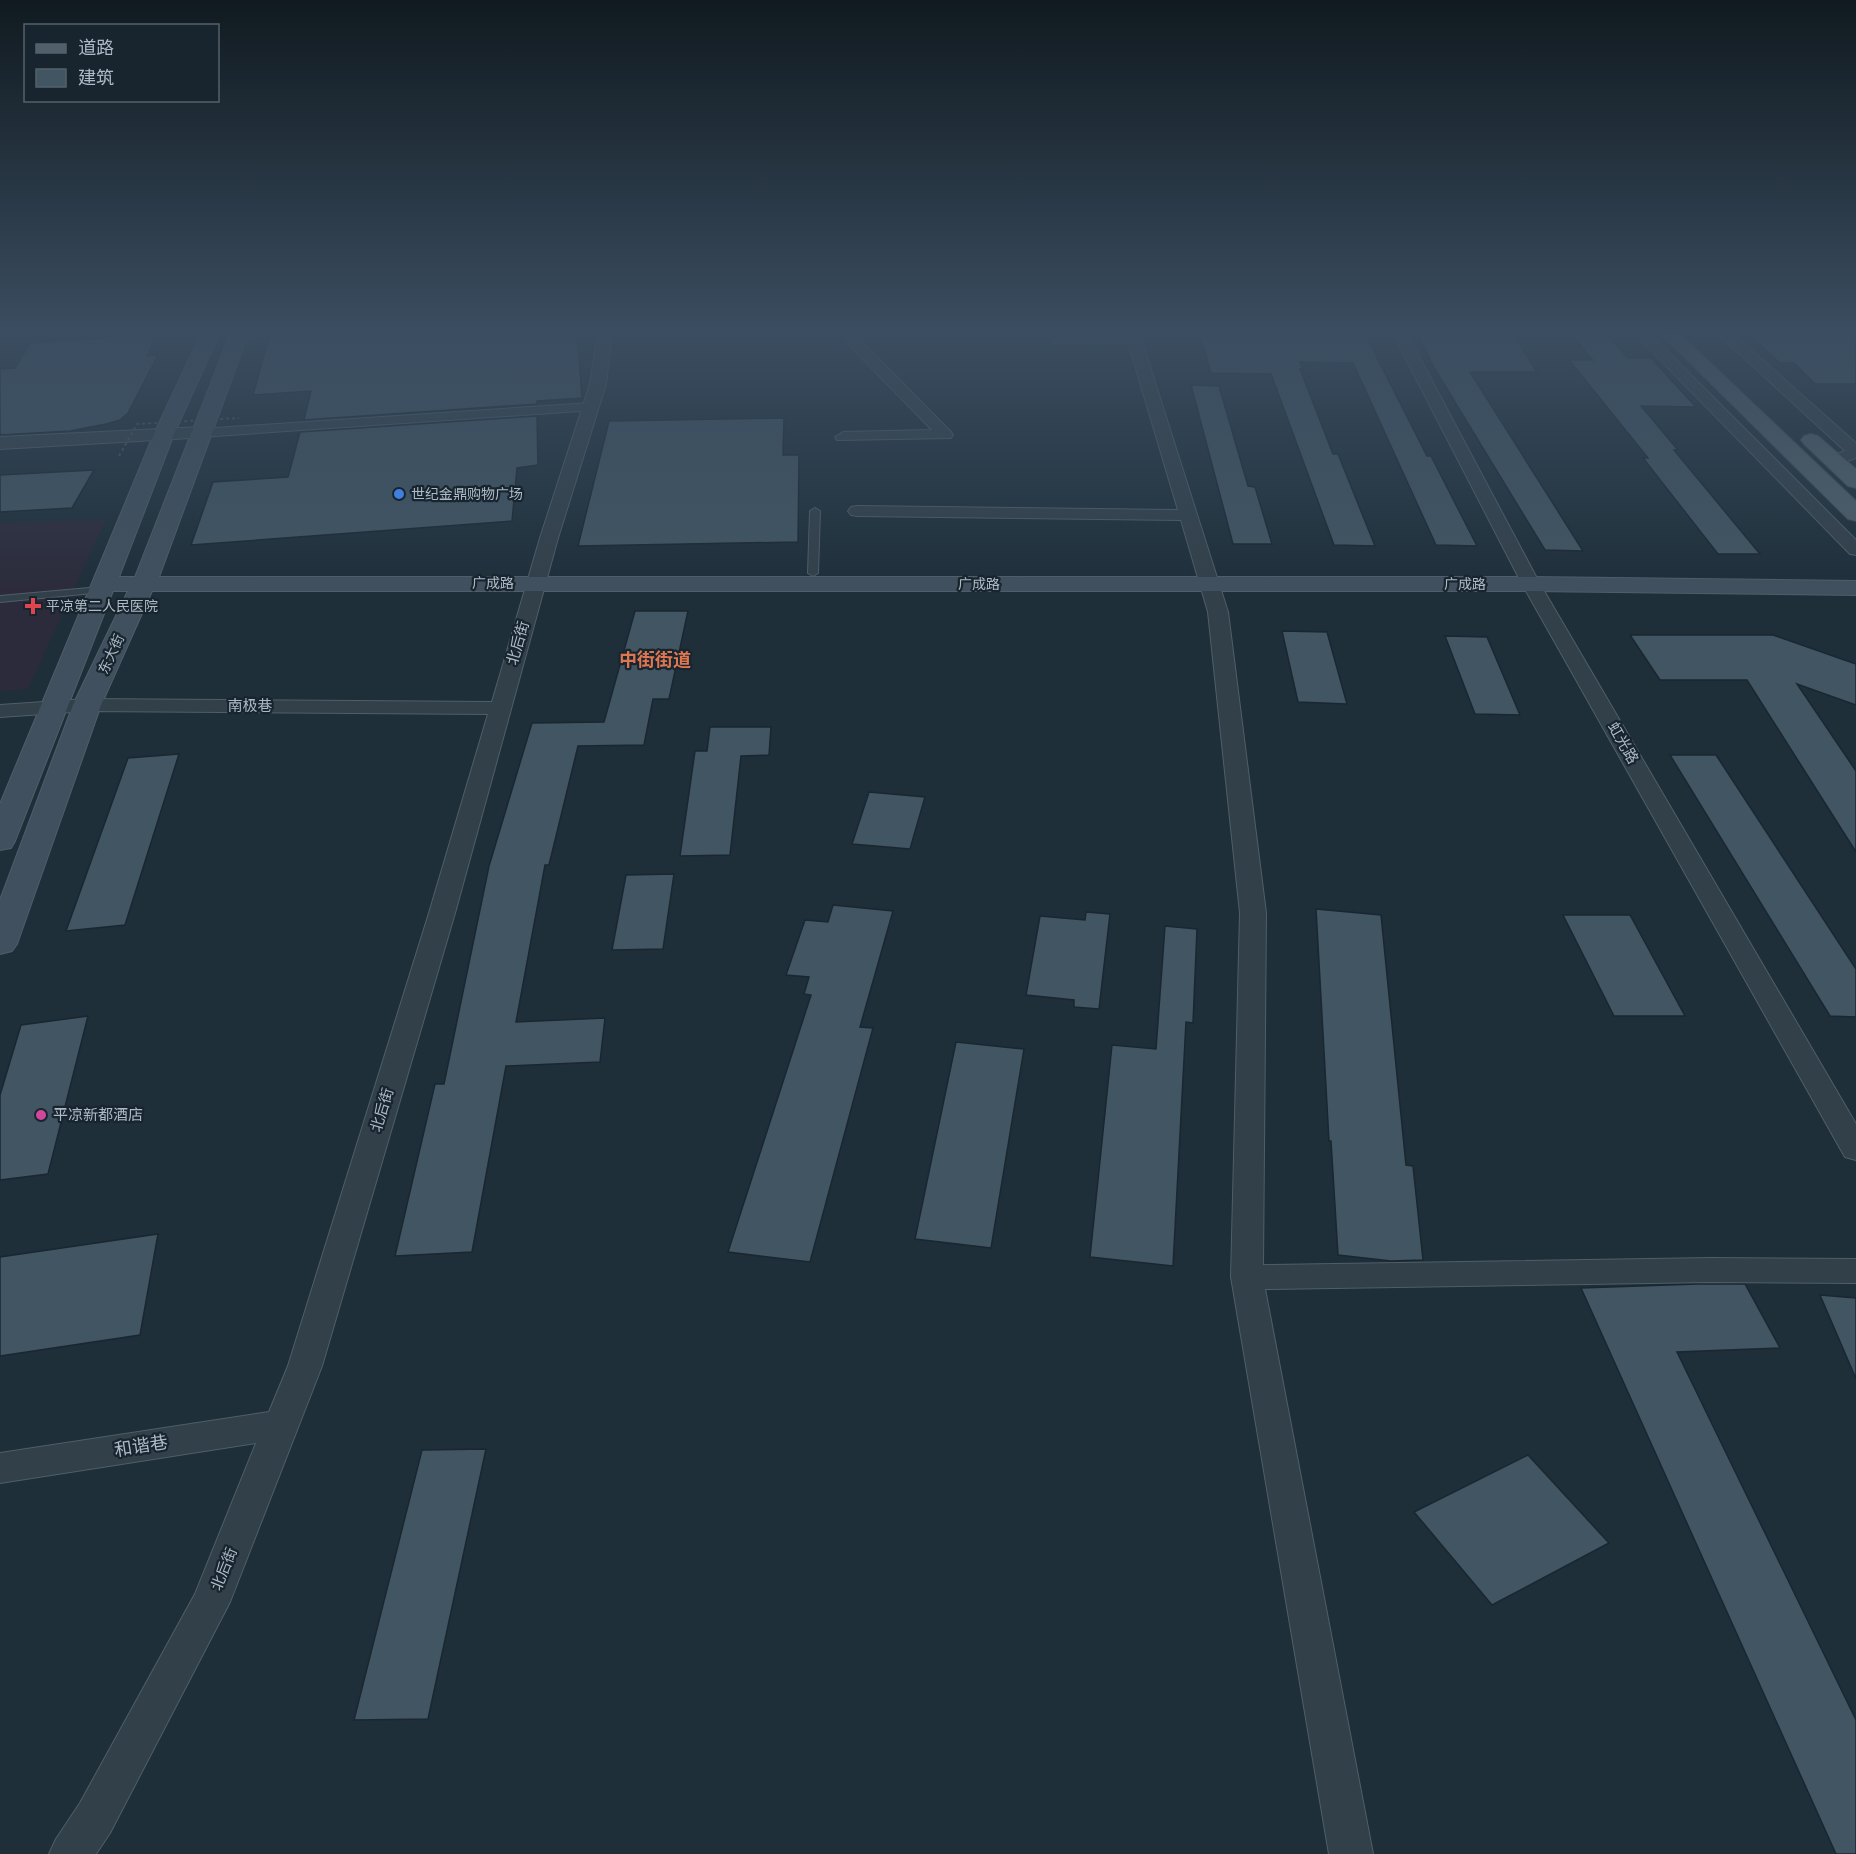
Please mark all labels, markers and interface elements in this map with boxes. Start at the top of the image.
legend [24,24,219,102]
text: 道路 [78,36,114,60]
text: 建筑 [78,66,114,90]
place label: 世纪金鼎购物广场 [411,485,523,504]
marker: 世纪金鼎购物广场 [392,487,406,501]
street label: 广成路 [472,574,514,593]
street label: 广成路 [958,575,1000,594]
street label: 广成路 [1444,575,1486,594]
marker: 平凉第二人民医院 [24,597,42,615]
place label: 平凉第二人民医院 [46,597,158,616]
street label: 北后街 [502,619,534,667]
street label: 东大街 [94,631,129,677]
district label: 中街街道 [619,648,691,672]
street label: 南极巷 [227,696,273,716]
street label: 虹光路 [1603,719,1643,767]
street label: 北后街 [366,1086,398,1134]
place label: 平凉新都酒店 [53,1105,143,1125]
marker: 平凉新都酒店 [34,1108,48,1122]
street label: 和谐巷 [112,1430,170,1462]
street label: 北后街 [206,1544,242,1594]

